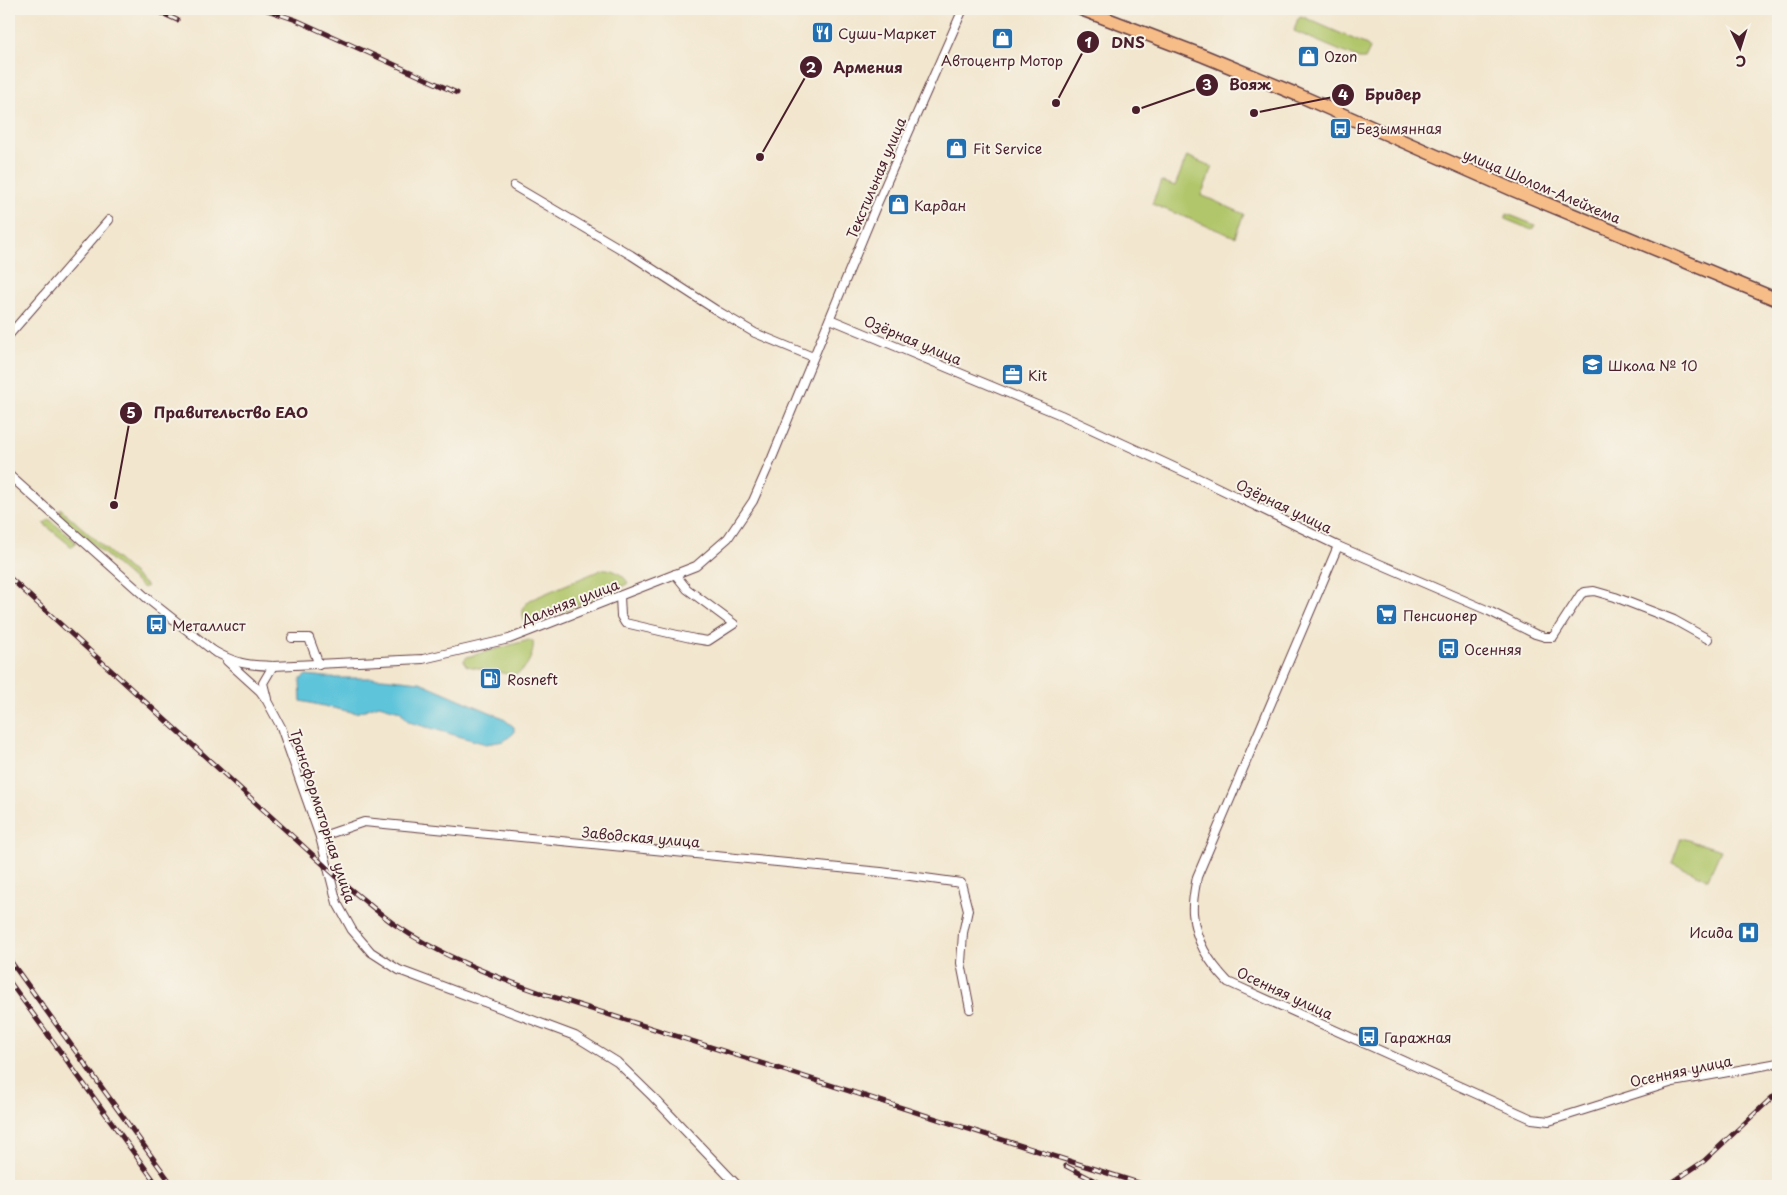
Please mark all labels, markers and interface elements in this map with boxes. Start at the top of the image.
restaurant icon: Суши-Маркет [810,21,834,45]
north arrow [1714,22,1764,72]
place label: Суши-Маркет [838,23,936,44]
shop icon: Автоцентр Мотор [990,26,1014,50]
callout: DNS [1076,27,1154,57]
text: 1 [1084,30,1092,53]
text: DNS [1111,30,1145,53]
shop icon: Ozon [1296,44,1320,68]
place label: Ozon [1324,46,1357,67]
place label: Автоцентр Мотор [941,50,1063,71]
text: С [1735,51,1747,72]
callout: Армения [798,52,913,82]
text: 2 [806,55,817,78]
text: Армения [833,55,903,78]
callout: Вояж [1194,70,1281,100]
text: 3 [1202,72,1212,95]
text: Вояж [1229,72,1271,95]
callout: Бридер [1330,80,1431,110]
text: 4 [1338,82,1348,105]
text: Бридер [1365,82,1421,105]
street label: Текстильная улица [841,114,911,242]
bus stop icon: Безымянная [1328,116,1352,140]
place label: Безымянная [1356,118,1442,139]
shop icon: Fit Service [945,136,969,160]
place label: Fit Service [973,138,1042,159]
street label: улица Шолом-Алейхема [1460,143,1625,229]
shop icon: Кардан [886,193,910,217]
place label: Кардан [914,195,966,216]
street label: Озёрная улица [861,310,965,370]
school or university icon: Школа № 10 [1580,353,1604,377]
place label: Школа № 10 [1608,355,1697,376]
office icon: Kit [1000,363,1024,387]
place label: Kit [1028,365,1048,386]
callout: Правительство ЕАО [118,398,318,428]
text: 5 [126,400,136,423]
text: Правительство ЕАО [154,400,308,423]
street label: Озёрная улица [1232,474,1336,538]
street label: Дальняя улица [517,574,622,631]
supermarket icon: Пенсионер [1375,603,1399,627]
place label: Пенсионер [1403,605,1477,626]
bus stop icon: Металлист [144,613,168,637]
place label: Металлист [172,615,246,636]
bus stop icon: Осенняя [1436,637,1460,661]
place label: Осенняя [1464,639,1522,660]
fuel station icon: Rosneft [479,667,503,691]
place label: Rosneft [507,669,558,690]
street label: Трансформаторная улица [285,726,361,906]
street label: Заводская улица [581,821,701,853]
hospital icon: Исида [1737,920,1761,944]
place label: Исида [1689,922,1733,943]
street label: Осенняя улица [1234,962,1337,1025]
bus stop icon: Гаражная [1356,1025,1380,1049]
place label: Гаражная [1384,1027,1452,1048]
street label: Осенняя улица [1628,1050,1734,1092]

